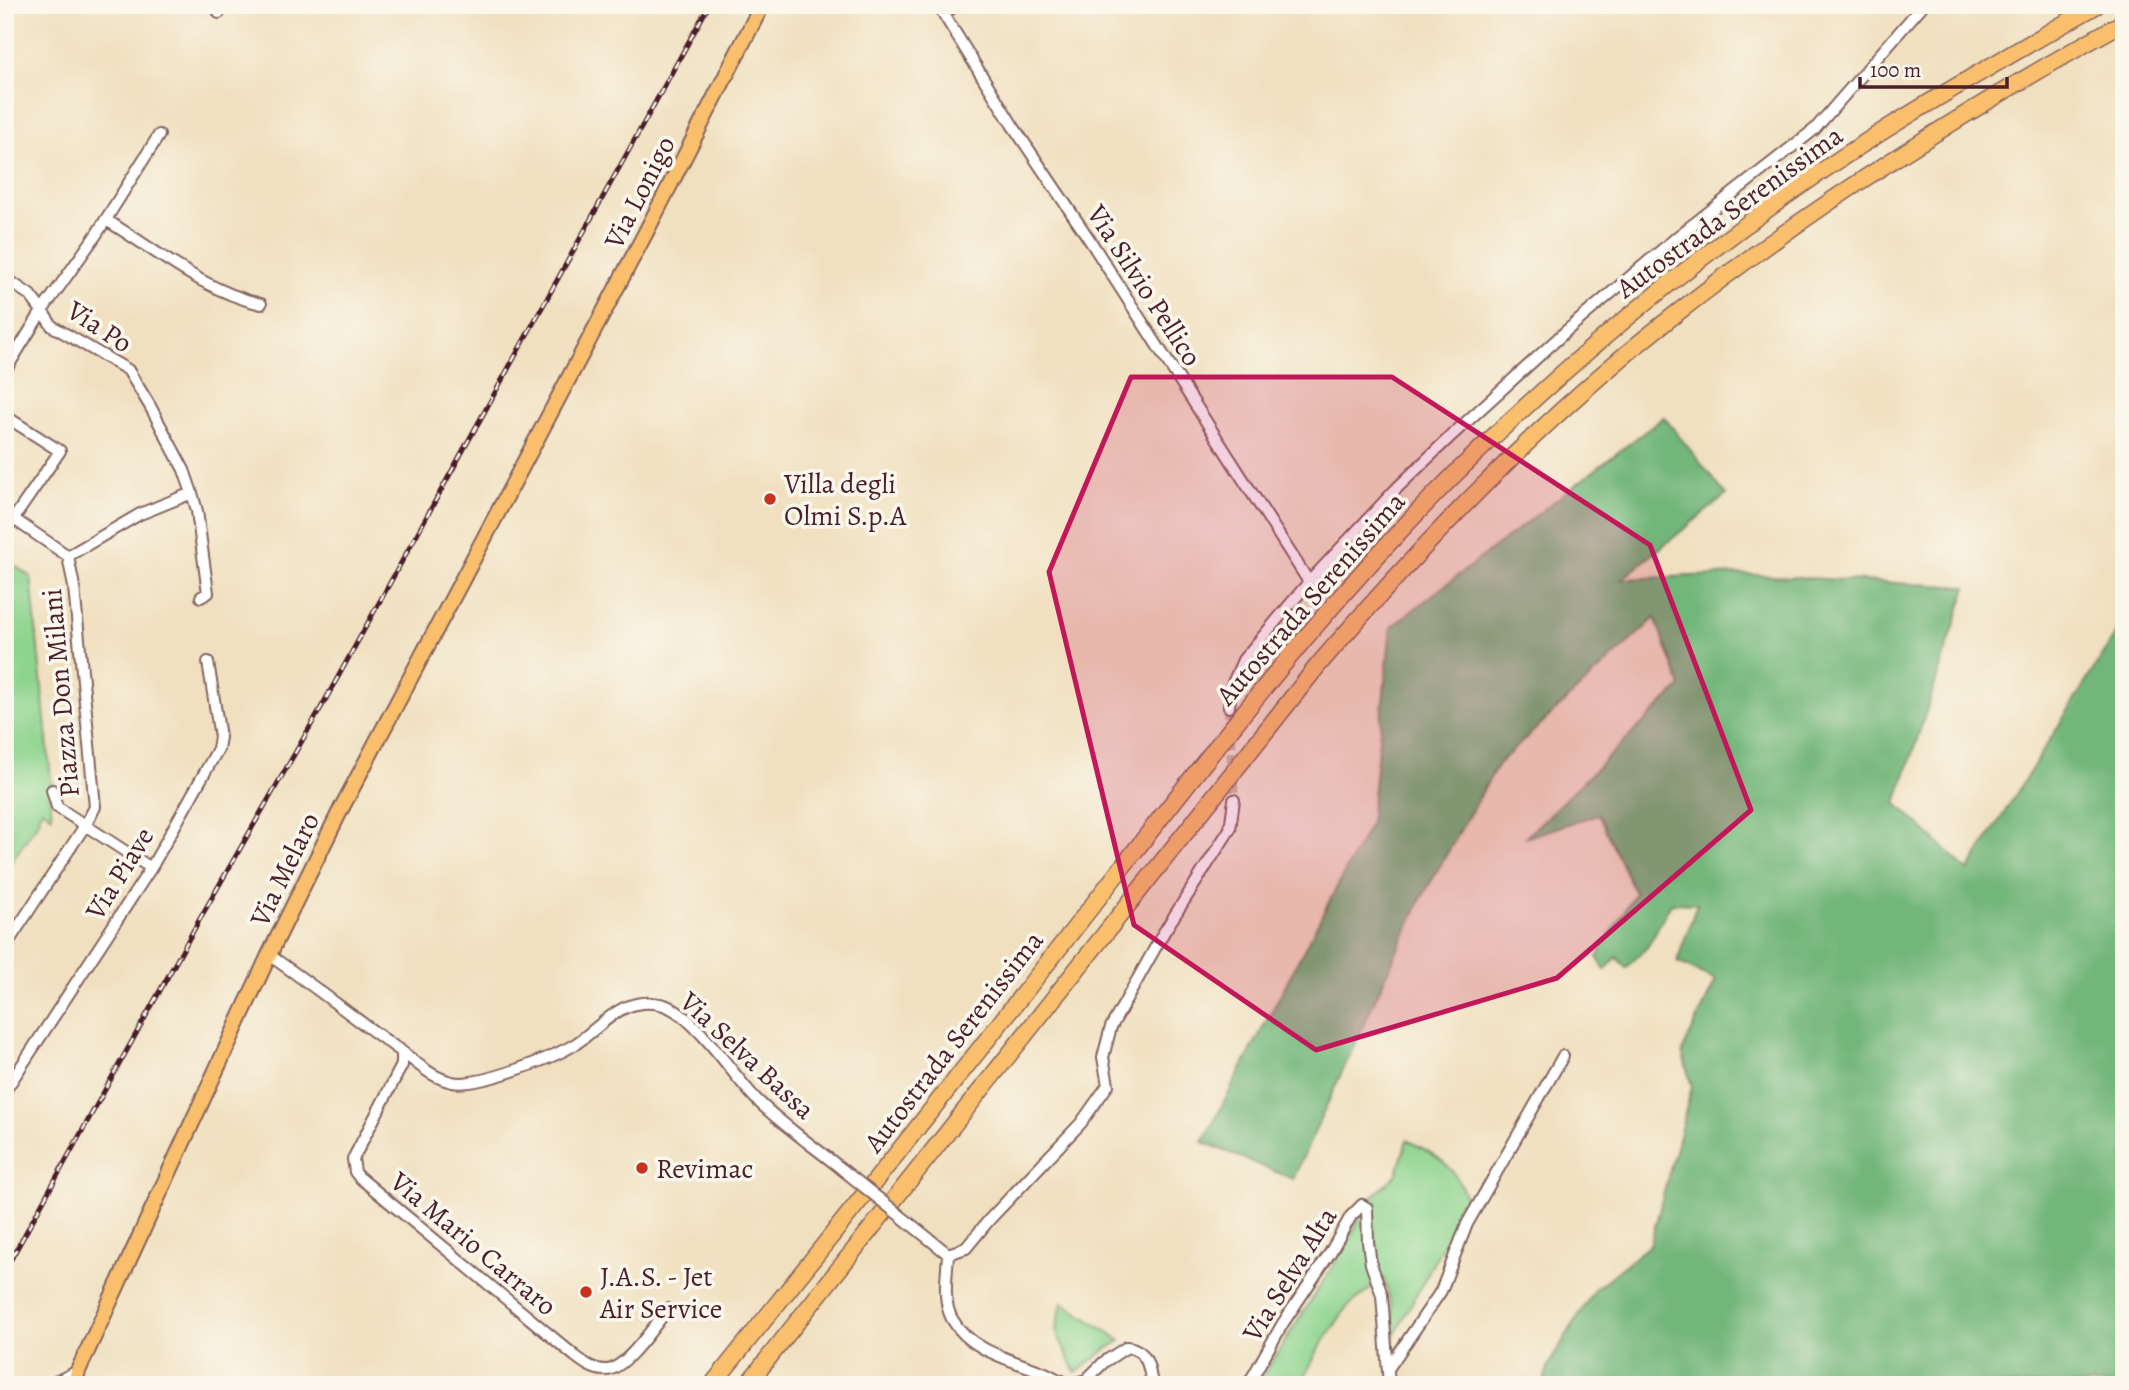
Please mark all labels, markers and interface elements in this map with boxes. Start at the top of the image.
scale bar [1860,46,2007,90]
text: 100 m [1870,56,1921,84]
street label: Autostrada Serenissima [1608,117,1851,308]
street label: Via Lonigo [595,130,684,256]
street label: Via Silvio Pellico [1077,197,1211,374]
street label: Via Po [59,291,139,362]
place label: Villa degli Olmi S.p.A [783,465,907,535]
street label: Autostrada Serenissima [1207,484,1414,714]
marker: Villa degli Olmi S.p.A [762,491,778,507]
street label: Piazza Don Milani [33,587,89,799]
street label: Via Melaro [241,806,329,934]
street label: Via Piave [76,820,163,928]
street label: Autostrada Serenissima [855,923,1052,1161]
street label: Via Selva Bassa [671,982,823,1128]
place label: Revimac [656,1150,753,1188]
marker: Revimac [634,1160,650,1176]
street label: Via Mario Carraro [381,1162,565,1325]
street label: Via Selva Alta [1233,1200,1346,1350]
place label: J.A.S. - Jet Air Service [599,1258,722,1328]
marker: J.A.S. - Jet Air Service [578,1284,594,1300]

